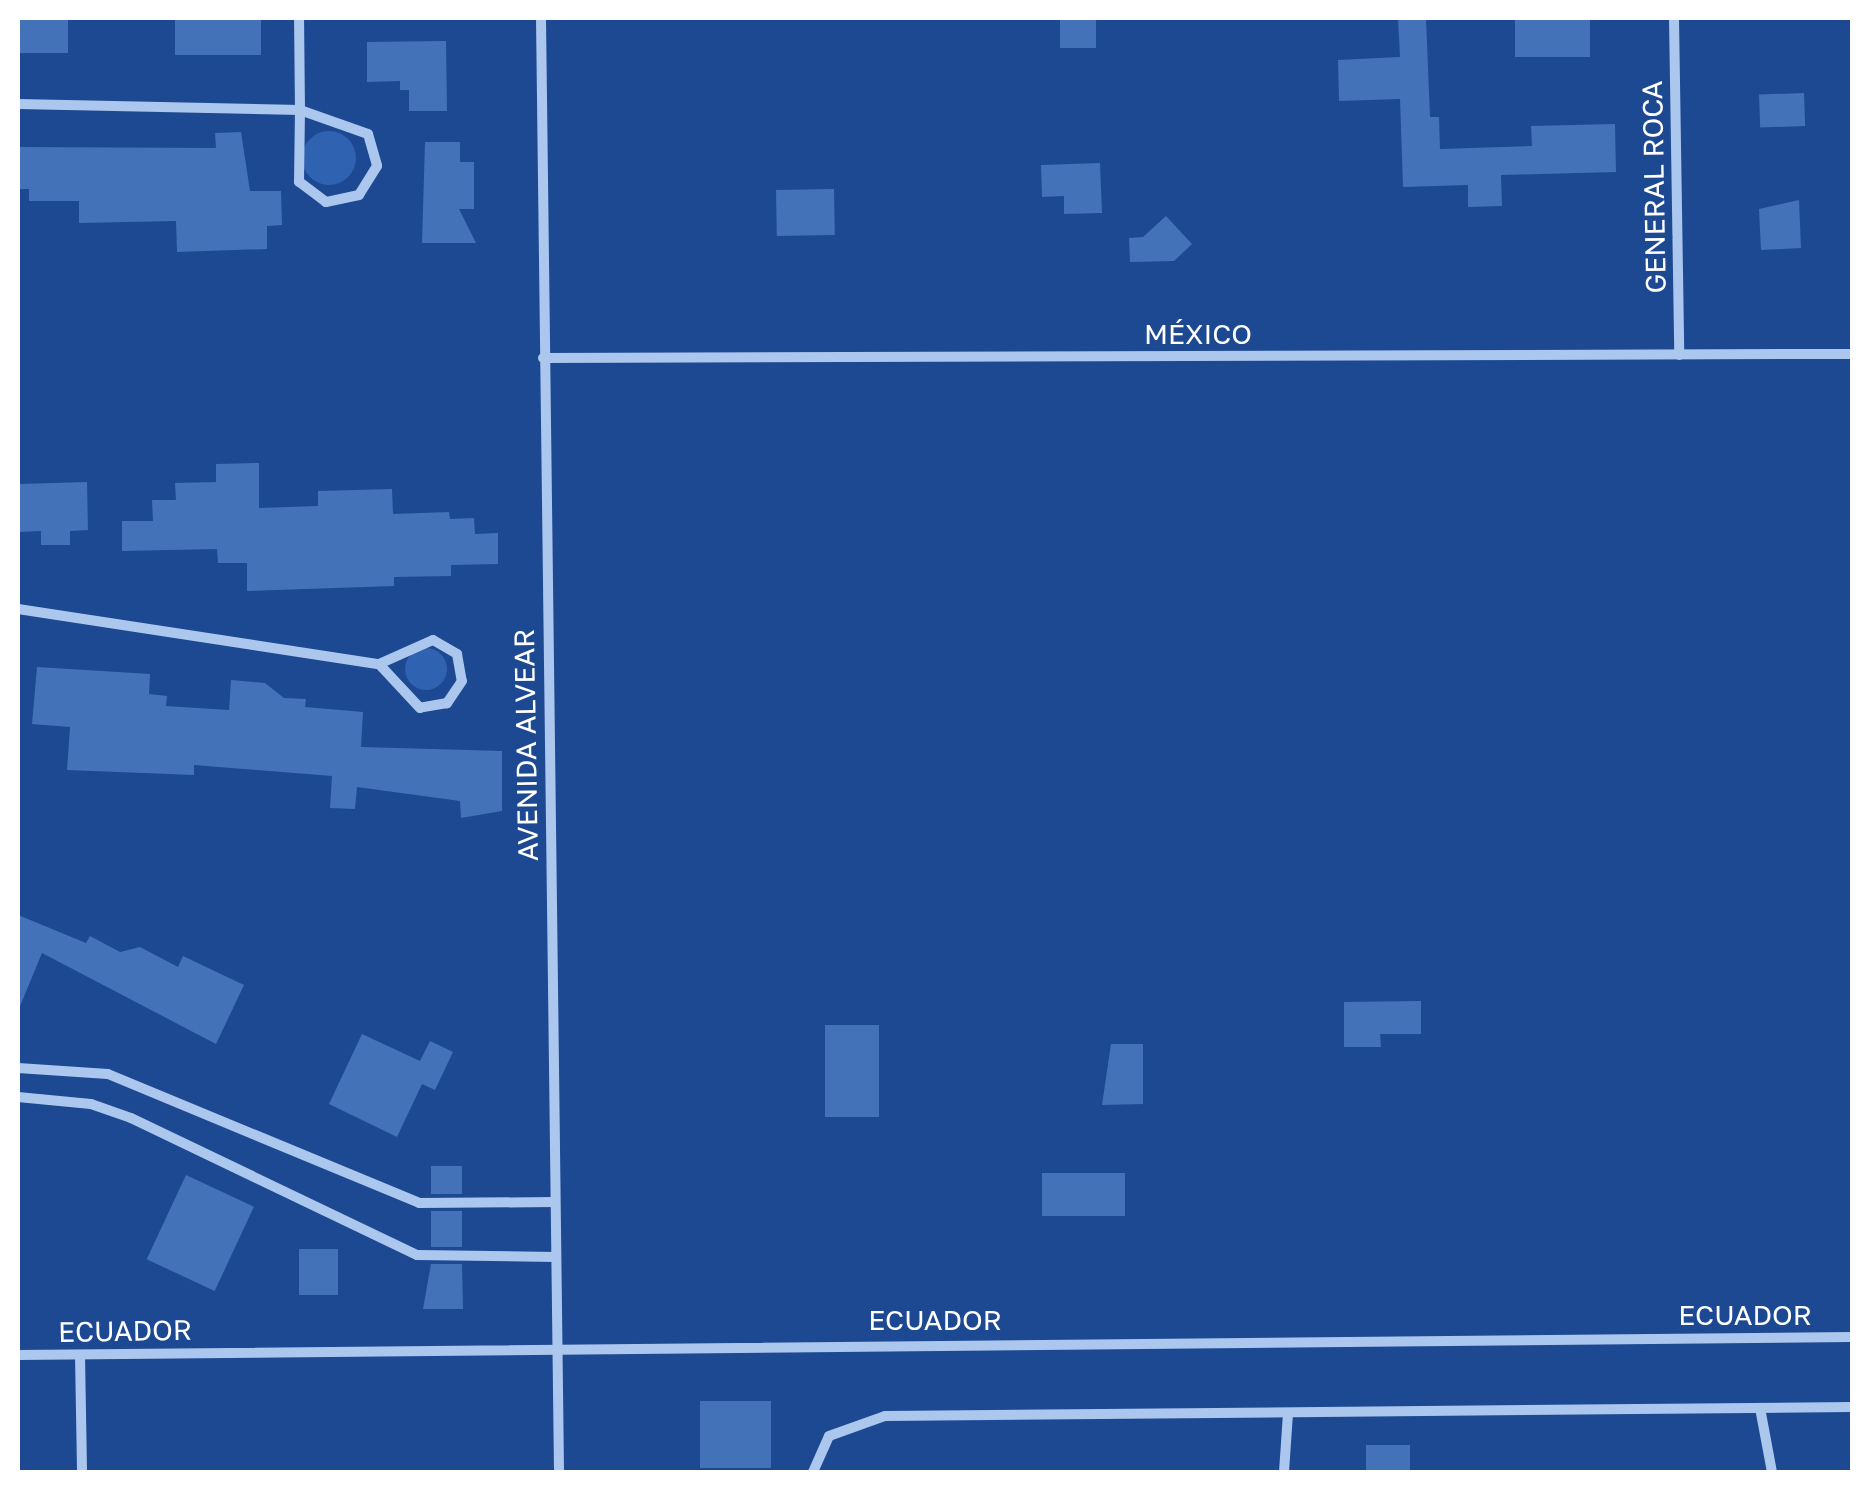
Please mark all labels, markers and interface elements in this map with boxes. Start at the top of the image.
street label: GENERAL ROCA [1635,80,1673,294]
street label: MÉXICO [1144,317,1252,351]
street label: AVENIDA ALVEAR [507,628,545,862]
street label: ECUADOR [1678,1298,1812,1332]
street label: ECUADOR [868,1303,1002,1337]
street label: ECUADOR [58,1313,192,1349]

